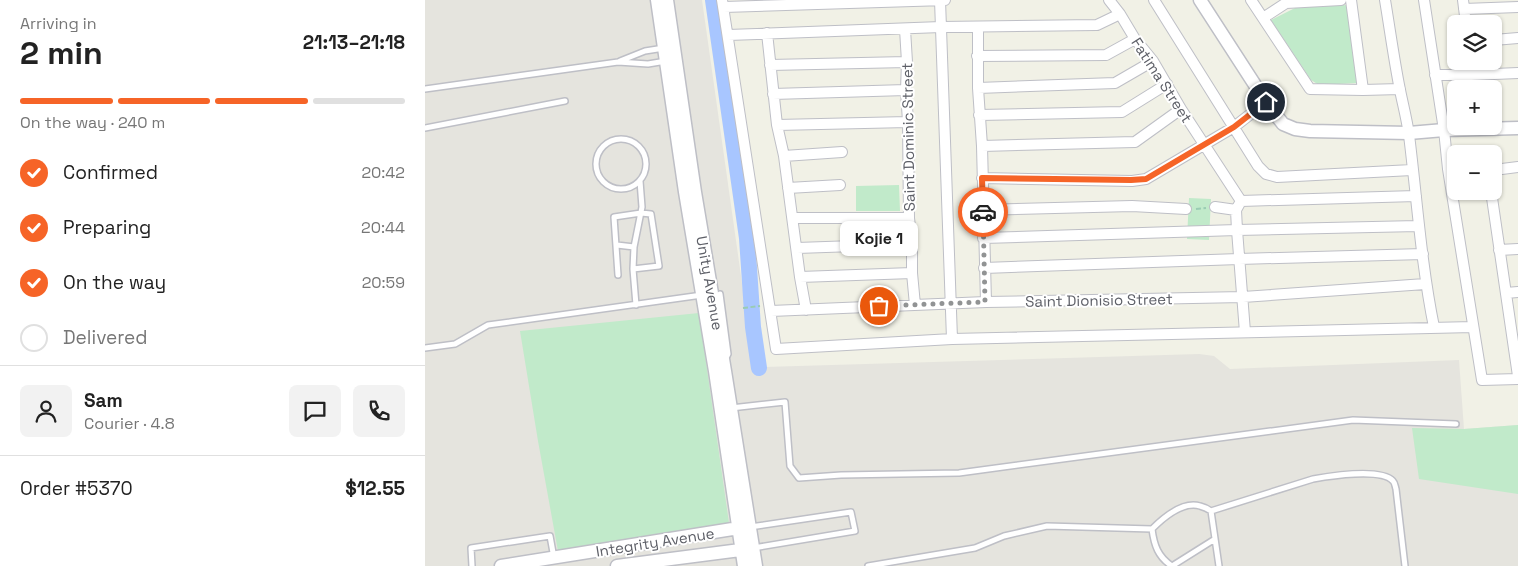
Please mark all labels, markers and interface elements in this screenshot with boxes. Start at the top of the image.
text: Arriving in [20,13,97,34]
map controls [1447,15,1502,200]
button: layers [1447,15,1502,70]
text: 21:13–21:18 [303,30,405,55]
text: 2 min [20,33,103,73]
street label: Fatima Street [1127,34,1197,126]
street label: Saint Dominic Street [897,62,919,211]
button: + [1447,80,1502,135]
pin [1245,81,1287,123]
icon: home [1252,88,1280,116]
text: On the way · 240 m [20,112,165,133]
button: − [1447,145,1502,200]
icon: check [20,159,48,187]
text: Confirmed [63,160,158,185]
text: 20:42 [361,162,405,183]
courier [958,187,1008,237]
icon: car [969,198,997,226]
icon: check [20,214,48,242]
text: Preparing [63,215,151,240]
text: 20:44 [361,217,405,238]
callout: Kojie 1 [840,221,918,256]
text: Kojie 1 [855,228,903,249]
street label: Unity Avenue [692,234,728,332]
icon: check [20,269,48,297]
text: On the way [63,270,166,295]
text: 20:59 [362,272,405,293]
pin [858,285,900,327]
street label: Saint Dionisio Street [1025,289,1173,311]
icon: bag [865,292,893,320]
text: Delivered [63,325,148,350]
button: person [20,385,72,437]
button: chat [289,385,341,437]
button: phone [353,385,405,437]
text: Sam [84,388,123,413]
text: Courier · 4.8 [84,413,175,434]
text: Order #5370 [20,476,133,501]
text: $12.55 [345,476,405,501]
street label: Integrity Avenue [594,523,716,561]

